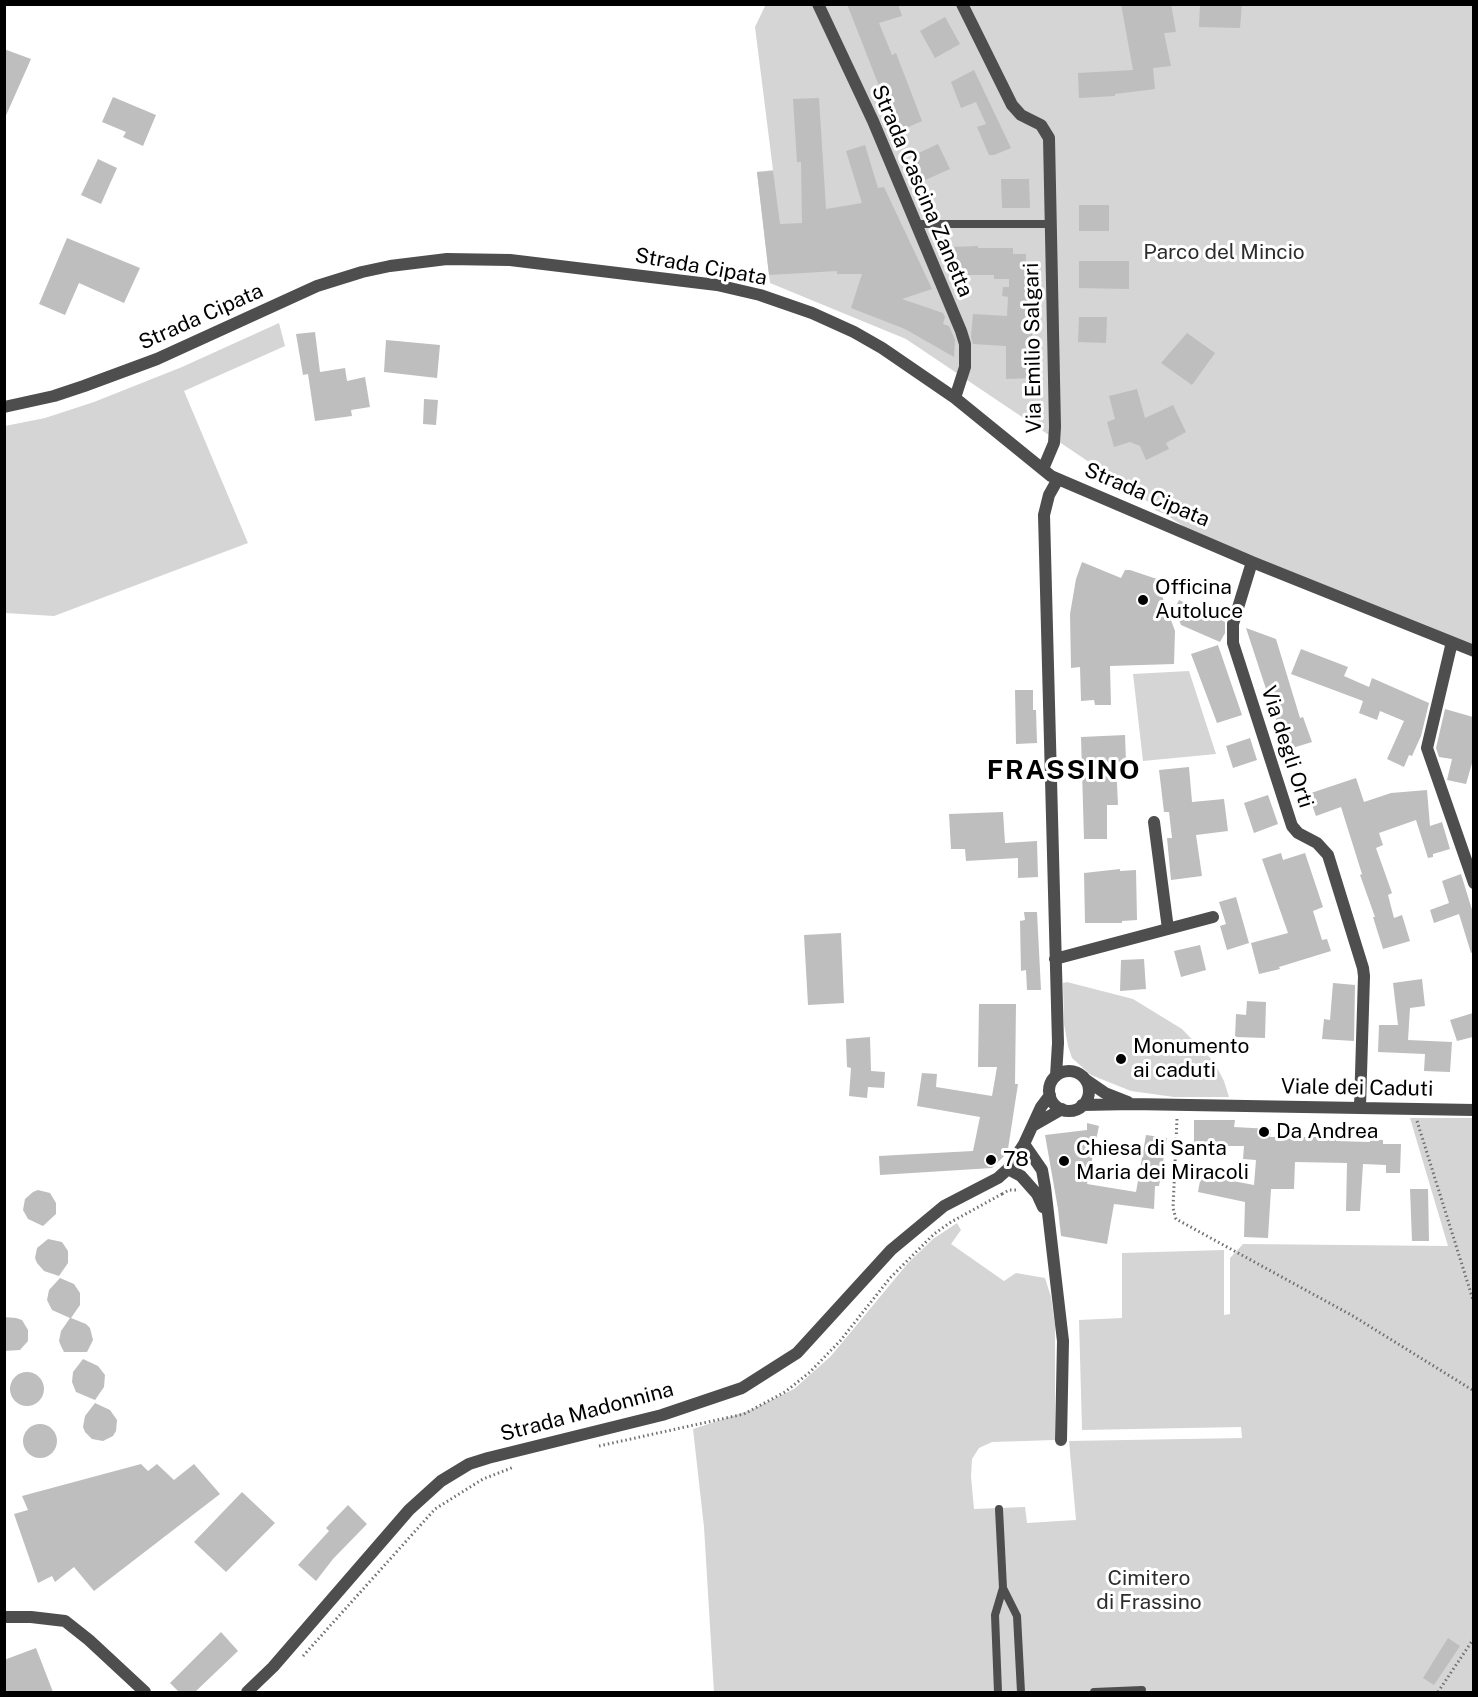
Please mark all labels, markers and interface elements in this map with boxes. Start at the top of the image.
street label: Strada Cascina Zanetta [866,81,978,301]
park label: Parco del Mincio [1143,240,1305,266]
street label: Strada Cipata [633,243,769,291]
street label: Via Emilio Salgari [1019,262,1047,434]
street label: Strada Cipata [135,278,267,356]
street label: Strada Cipata [1081,457,1213,533]
place label: Officina Autoluce [1155,575,1243,625]
marker: Officina Autoluce [1136,593,1150,607]
street label: Via degli Orti [1255,683,1319,811]
district label: FRASSINO [987,755,1141,787]
place label: Monumento ai caduti [1133,1034,1249,1084]
marker: Monumento ai caduti [1114,1052,1128,1066]
street label: Viale dei Caduti [1281,1074,1433,1102]
place label: Da Andrea [1276,1119,1378,1145]
marker: Da Andrea [1257,1125,1271,1139]
place label: Chiesa di Santa Maria dei Miracoli [1076,1136,1249,1186]
place label: 78 [1003,1147,1029,1173]
marker: 78 [984,1153,998,1167]
marker: Chiesa di Santa Maria dei Miracoli [1057,1154,1071,1168]
street label: Strada Madonnina [498,1377,676,1447]
park label: Cimitero di Frassino [1096,1566,1202,1616]

